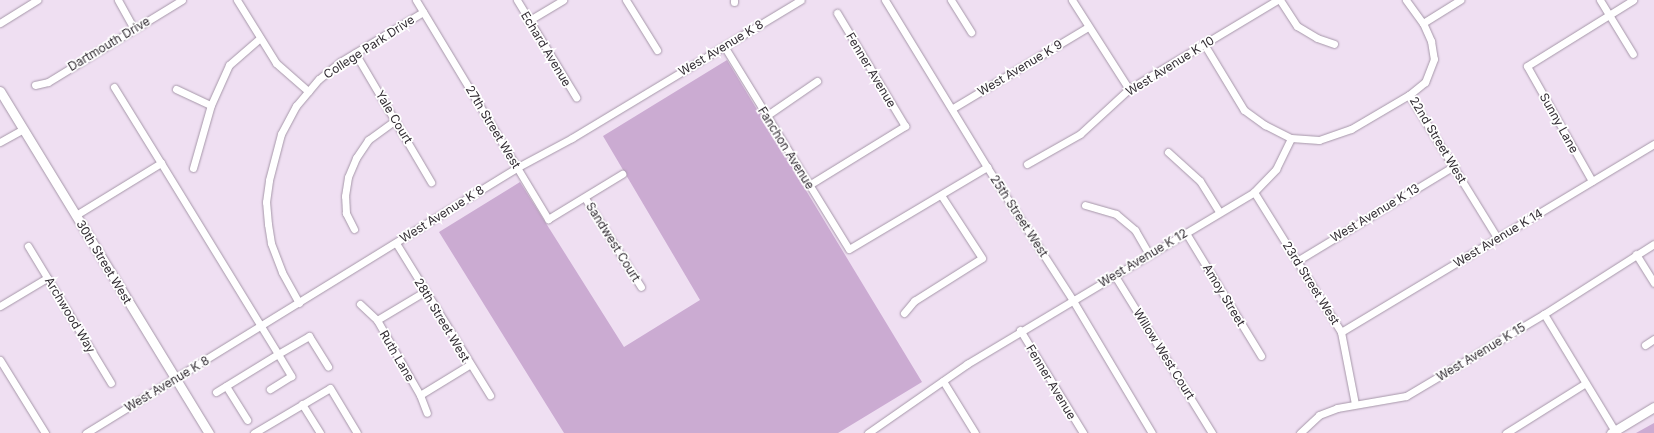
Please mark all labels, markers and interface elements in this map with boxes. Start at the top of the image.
street label: Echard Avenue [518,9,574,89]
street label: College Park Drive [321,12,417,82]
street label: Dartmouth Drive [65,14,153,74]
street label: West Avenue K 8 [676,17,766,79]
street label: Fenner Avenue [843,30,899,110]
street label: West Avenue K 10 [1123,33,1217,99]
street label: West Avenue K 9 [975,37,1065,99]
street label: 27th Street West [463,83,523,171]
street label: Yale Court [373,88,415,146]
street label: Sunny Lane [1537,90,1581,156]
street label: 22nd Street West [1407,94,1469,186]
street label: Fanchon Avenue [755,104,817,192]
street label: 25th Street West [987,172,1051,260]
street label: West Avenue K 13 [1328,181,1422,245]
street label: West Avenue K 8 [397,182,487,246]
street label: Sandwest Court [583,200,643,284]
street label: West Avenue K 14 [1451,206,1545,270]
street label: 30th Street West [73,217,135,307]
street label: West Avenue K 12 [1096,226,1190,290]
street label: 23rd Street West [1280,239,1342,327]
street label: Amoy Street [1200,261,1248,329]
street label: Archwood Way [42,275,98,355]
street label: 28th Street West [411,276,473,364]
street label: Willow West Court [1130,306,1198,402]
street label: West Avenue K 15 [1434,320,1528,384]
street label: Ruth Lane [377,328,417,384]
street label: Fenner Avenue [1023,342,1079,422]
street label: West Avenue K 8 [122,353,212,415]

